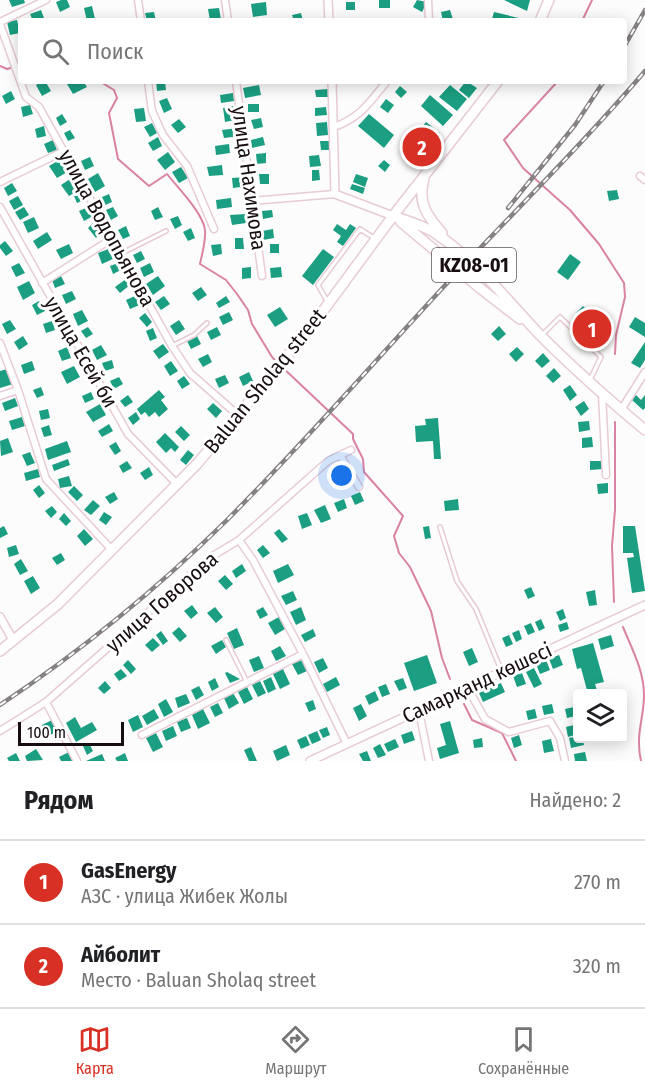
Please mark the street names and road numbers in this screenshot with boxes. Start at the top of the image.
street label: улица Нахимова [226,104,272,252]
street label: улица Водопьянова [53,145,161,311]
road number: KZ08-01 [432,248,516,282]
street label: улица Есей би [39,292,123,412]
street label: Baluan Sholaq street [199,303,332,459]
street label: улица Говорова [100,546,224,658]
street label: Самарқанд көшесі [398,637,556,729]

